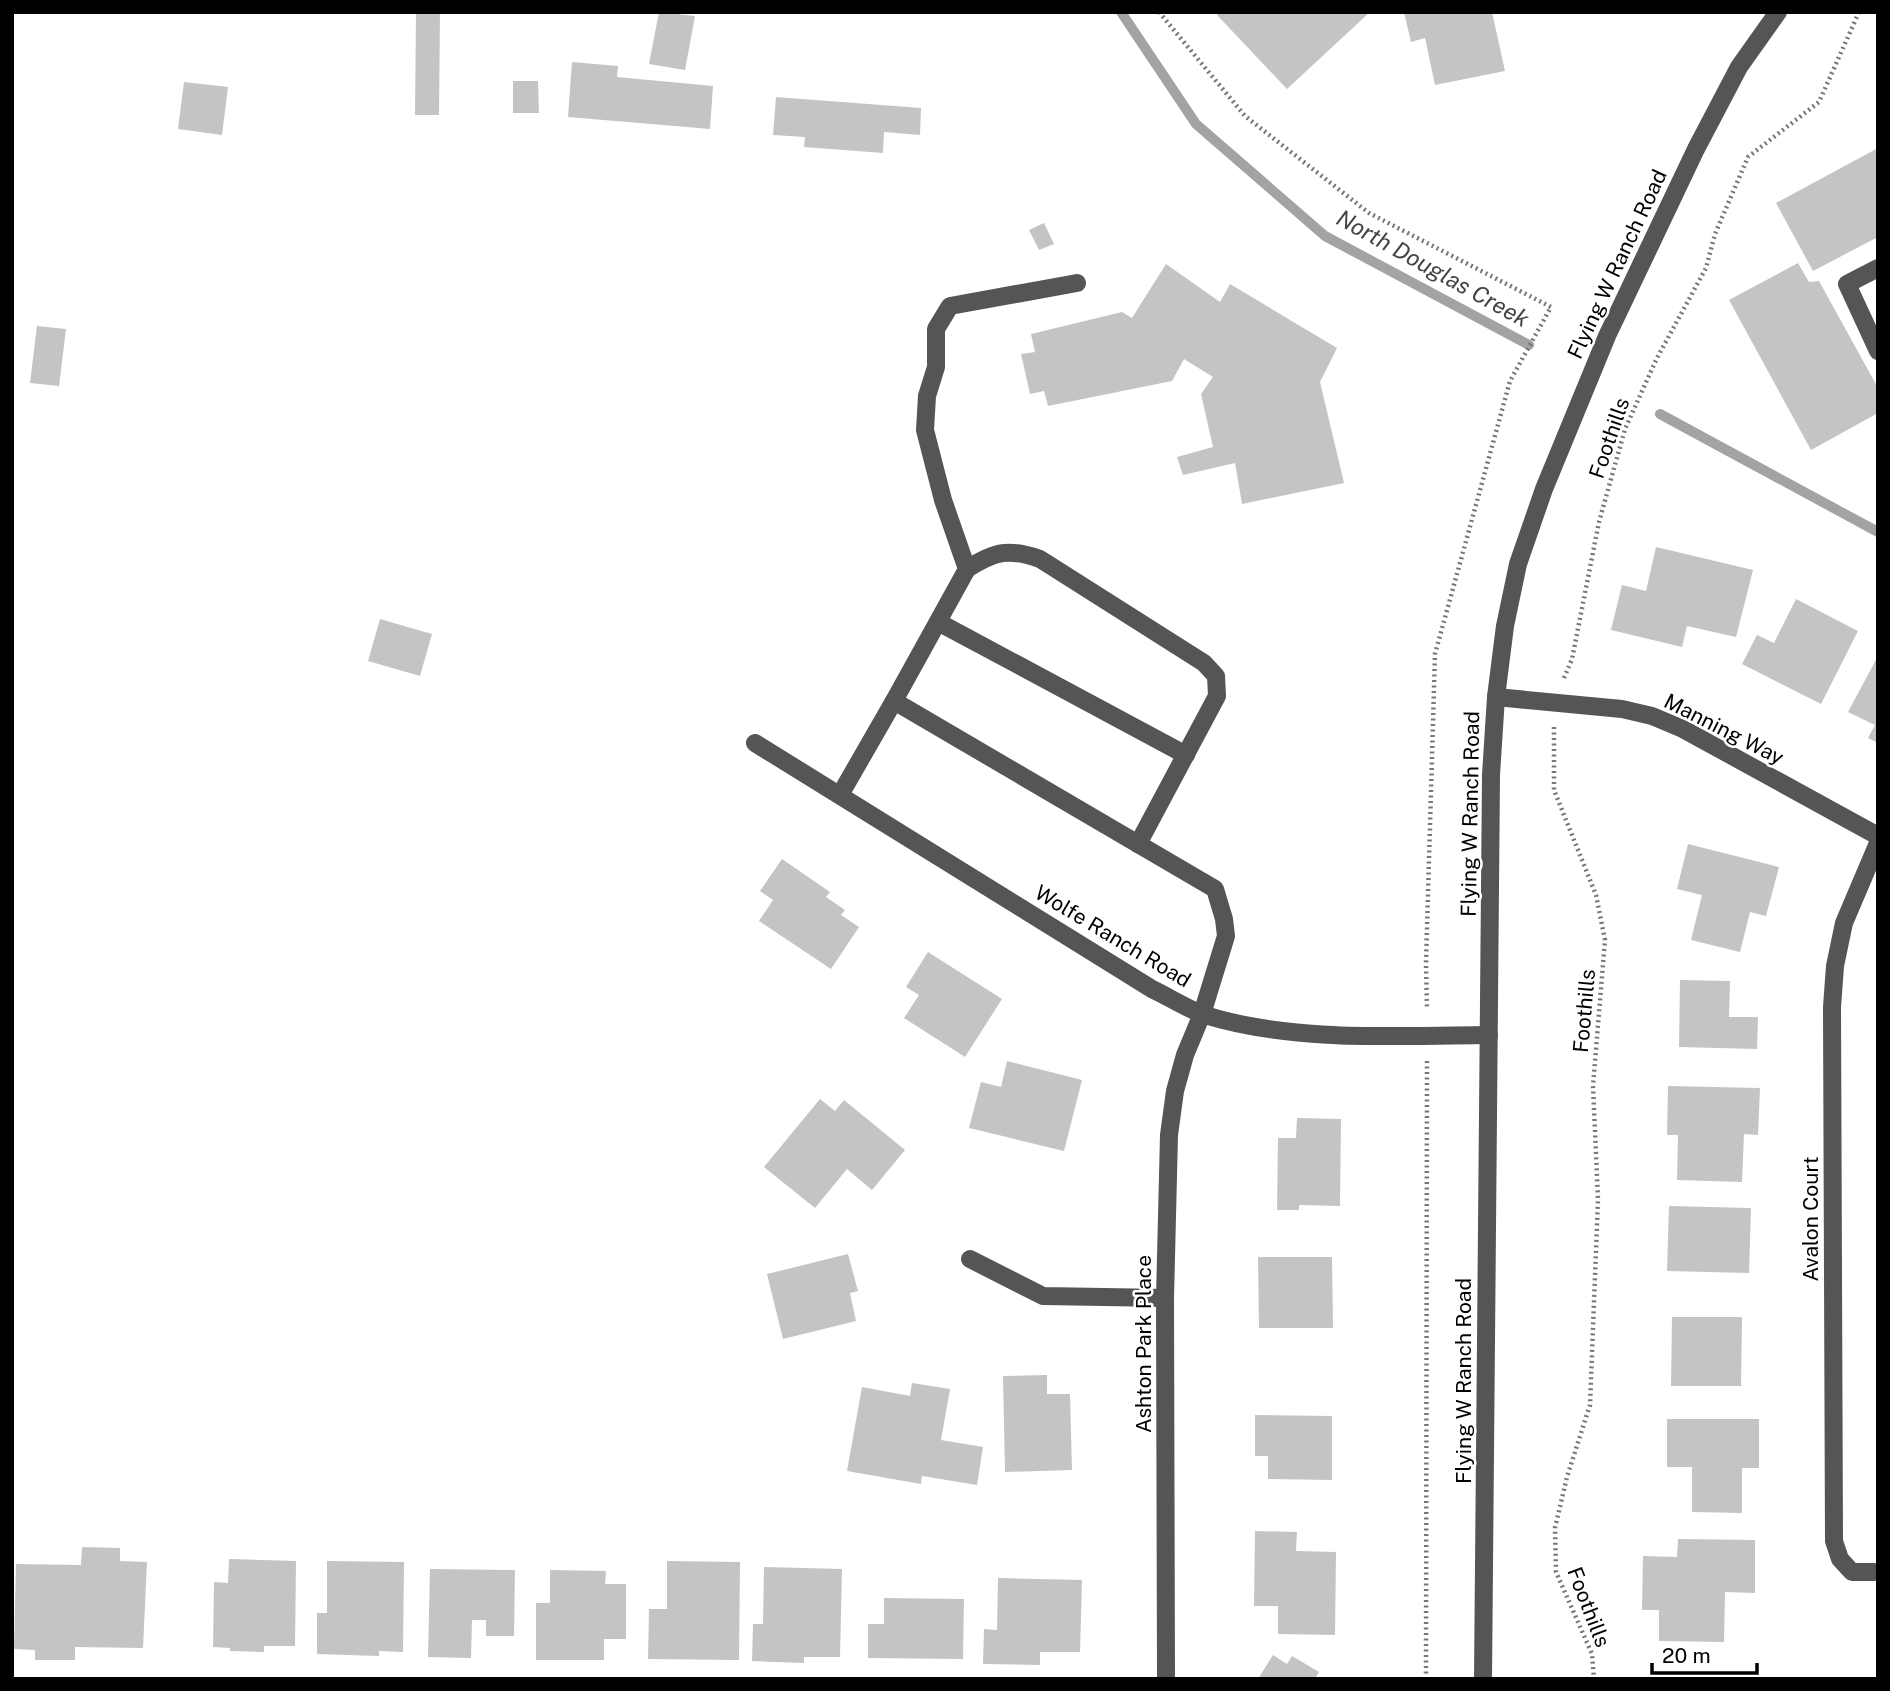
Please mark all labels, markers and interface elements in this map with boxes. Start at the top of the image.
street label: Flying W Ranch Road [1562,165,1672,363]
water label: North Douglas Creek [1332,204,1534,332]
street label: Foothills [1584,394,1634,482]
street label: Manning Way [1660,688,1788,770]
street label: Flying W Ranch Road [1456,711,1484,917]
street label: Wolfe Ranch Road [1030,879,1196,993]
street label: Foothills [1568,968,1600,1054]
street label: Avalon Court [1798,1156,1823,1282]
street label: Ashton Park Place [1131,1255,1156,1433]
street label: Flying W Ranch Road [1451,1278,1476,1484]
street label: Foothills [1562,1563,1616,1651]
scale bar [1652,1632,1757,1676]
text: 20 m [1662,1643,1711,1668]

